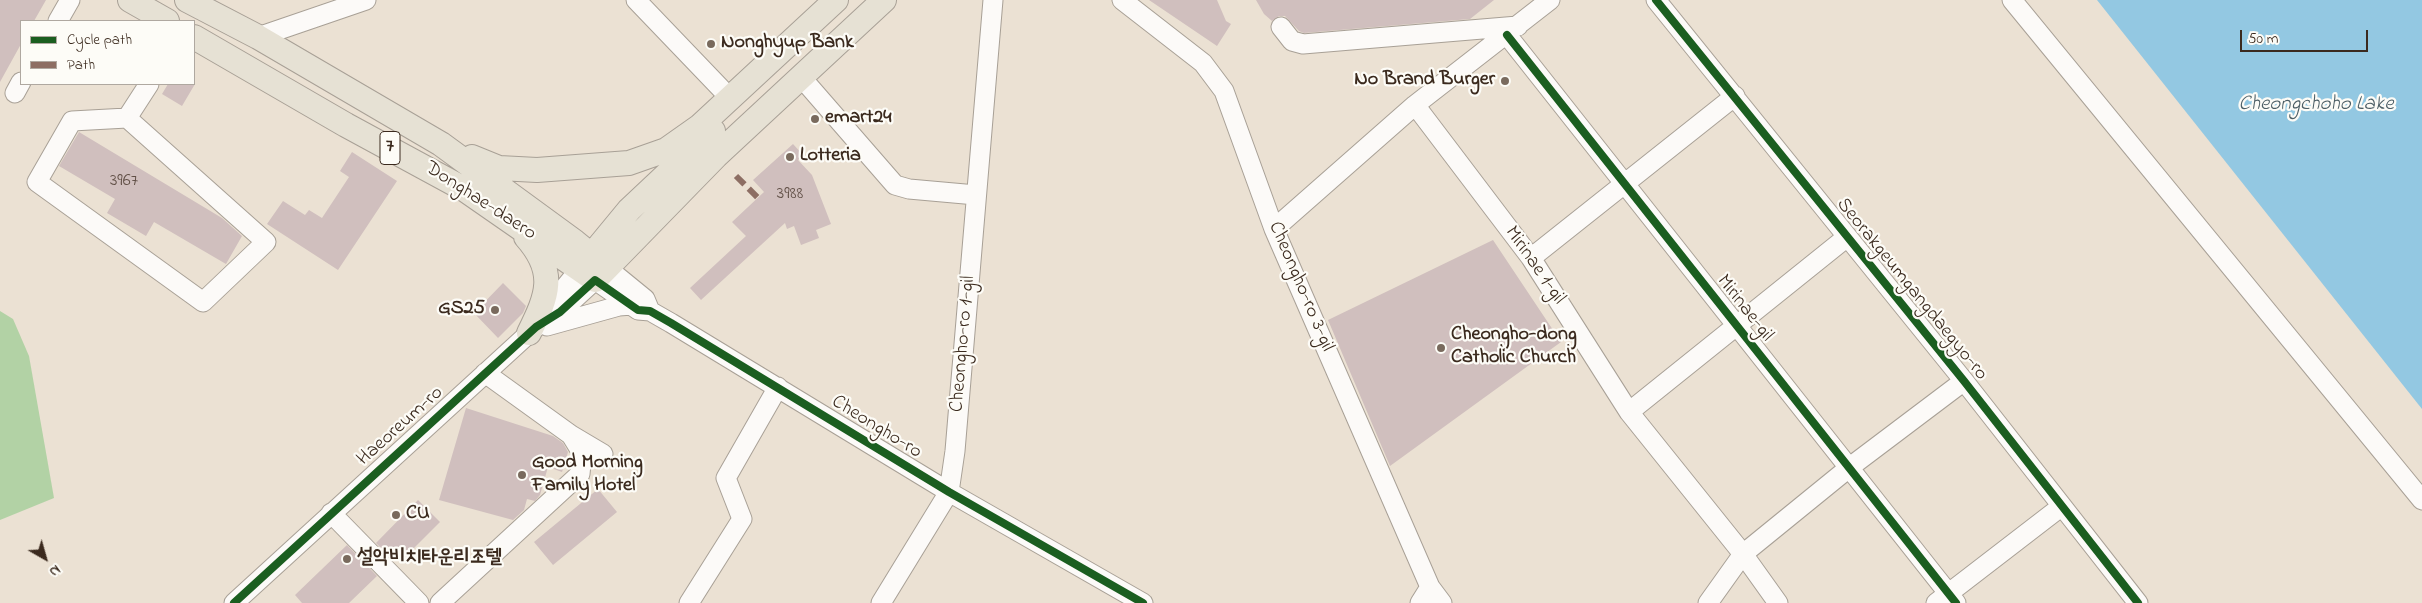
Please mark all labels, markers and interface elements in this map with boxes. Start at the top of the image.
legend [20,20,195,85]
scale bar [2242,20,2370,52]
text: 50 m [2248,28,2278,50]
text: Cycle path [67,29,132,51]
place label: Nonghyup Bank [721,32,854,56]
marker: Nonghyup Bank [705,38,717,50]
text: Path [67,54,95,76]
place label: No Brand Burger [1354,69,1495,93]
marker: No Brand Burger [1499,75,1511,87]
water label: Cheongchoho Lake [2238,93,2394,119]
place label: emart24 [825,107,891,131]
marker: emart24 [809,113,821,125]
road number: 7 [380,132,400,164]
place label: Lotteria [800,145,861,169]
marker: Lotteria [784,151,796,163]
street label: Donghae-daero [420,157,540,247]
house number: 3967 [110,171,138,193]
house number: 3988 [777,184,803,206]
street label: Seorakgeumgangdaegyo-ro [1830,194,1992,386]
street label: Cheongho-ro 3-gil [1262,219,1338,355]
street label: Mirinae 1-gil [1498,222,1570,310]
street label: Mirinae-gil [1710,271,1778,347]
street label: Cheongho-ro 1-gil [946,275,982,413]
place label: GS25 [438,298,485,322]
marker: GS25 [489,304,501,316]
place label: Cheongho-dong Catholic Church [1451,324,1577,371]
marker: Cheongho-dong Catholic Church [1435,342,1447,354]
street label: Haeoreum-ro [353,382,449,472]
street label: Cheongho-ro [826,391,926,465]
place label: Good Morning Family Hotel [532,452,643,499]
marker: Good Morning Family Hotel [516,469,528,481]
place label: CU [406,503,430,527]
marker: CU [390,509,402,521]
north arrow [20,533,70,583]
place label: 설악비치타운리조텔 [357,547,502,571]
marker: 설악비치타운리조텔 [341,553,353,565]
text: N [44,559,65,581]

